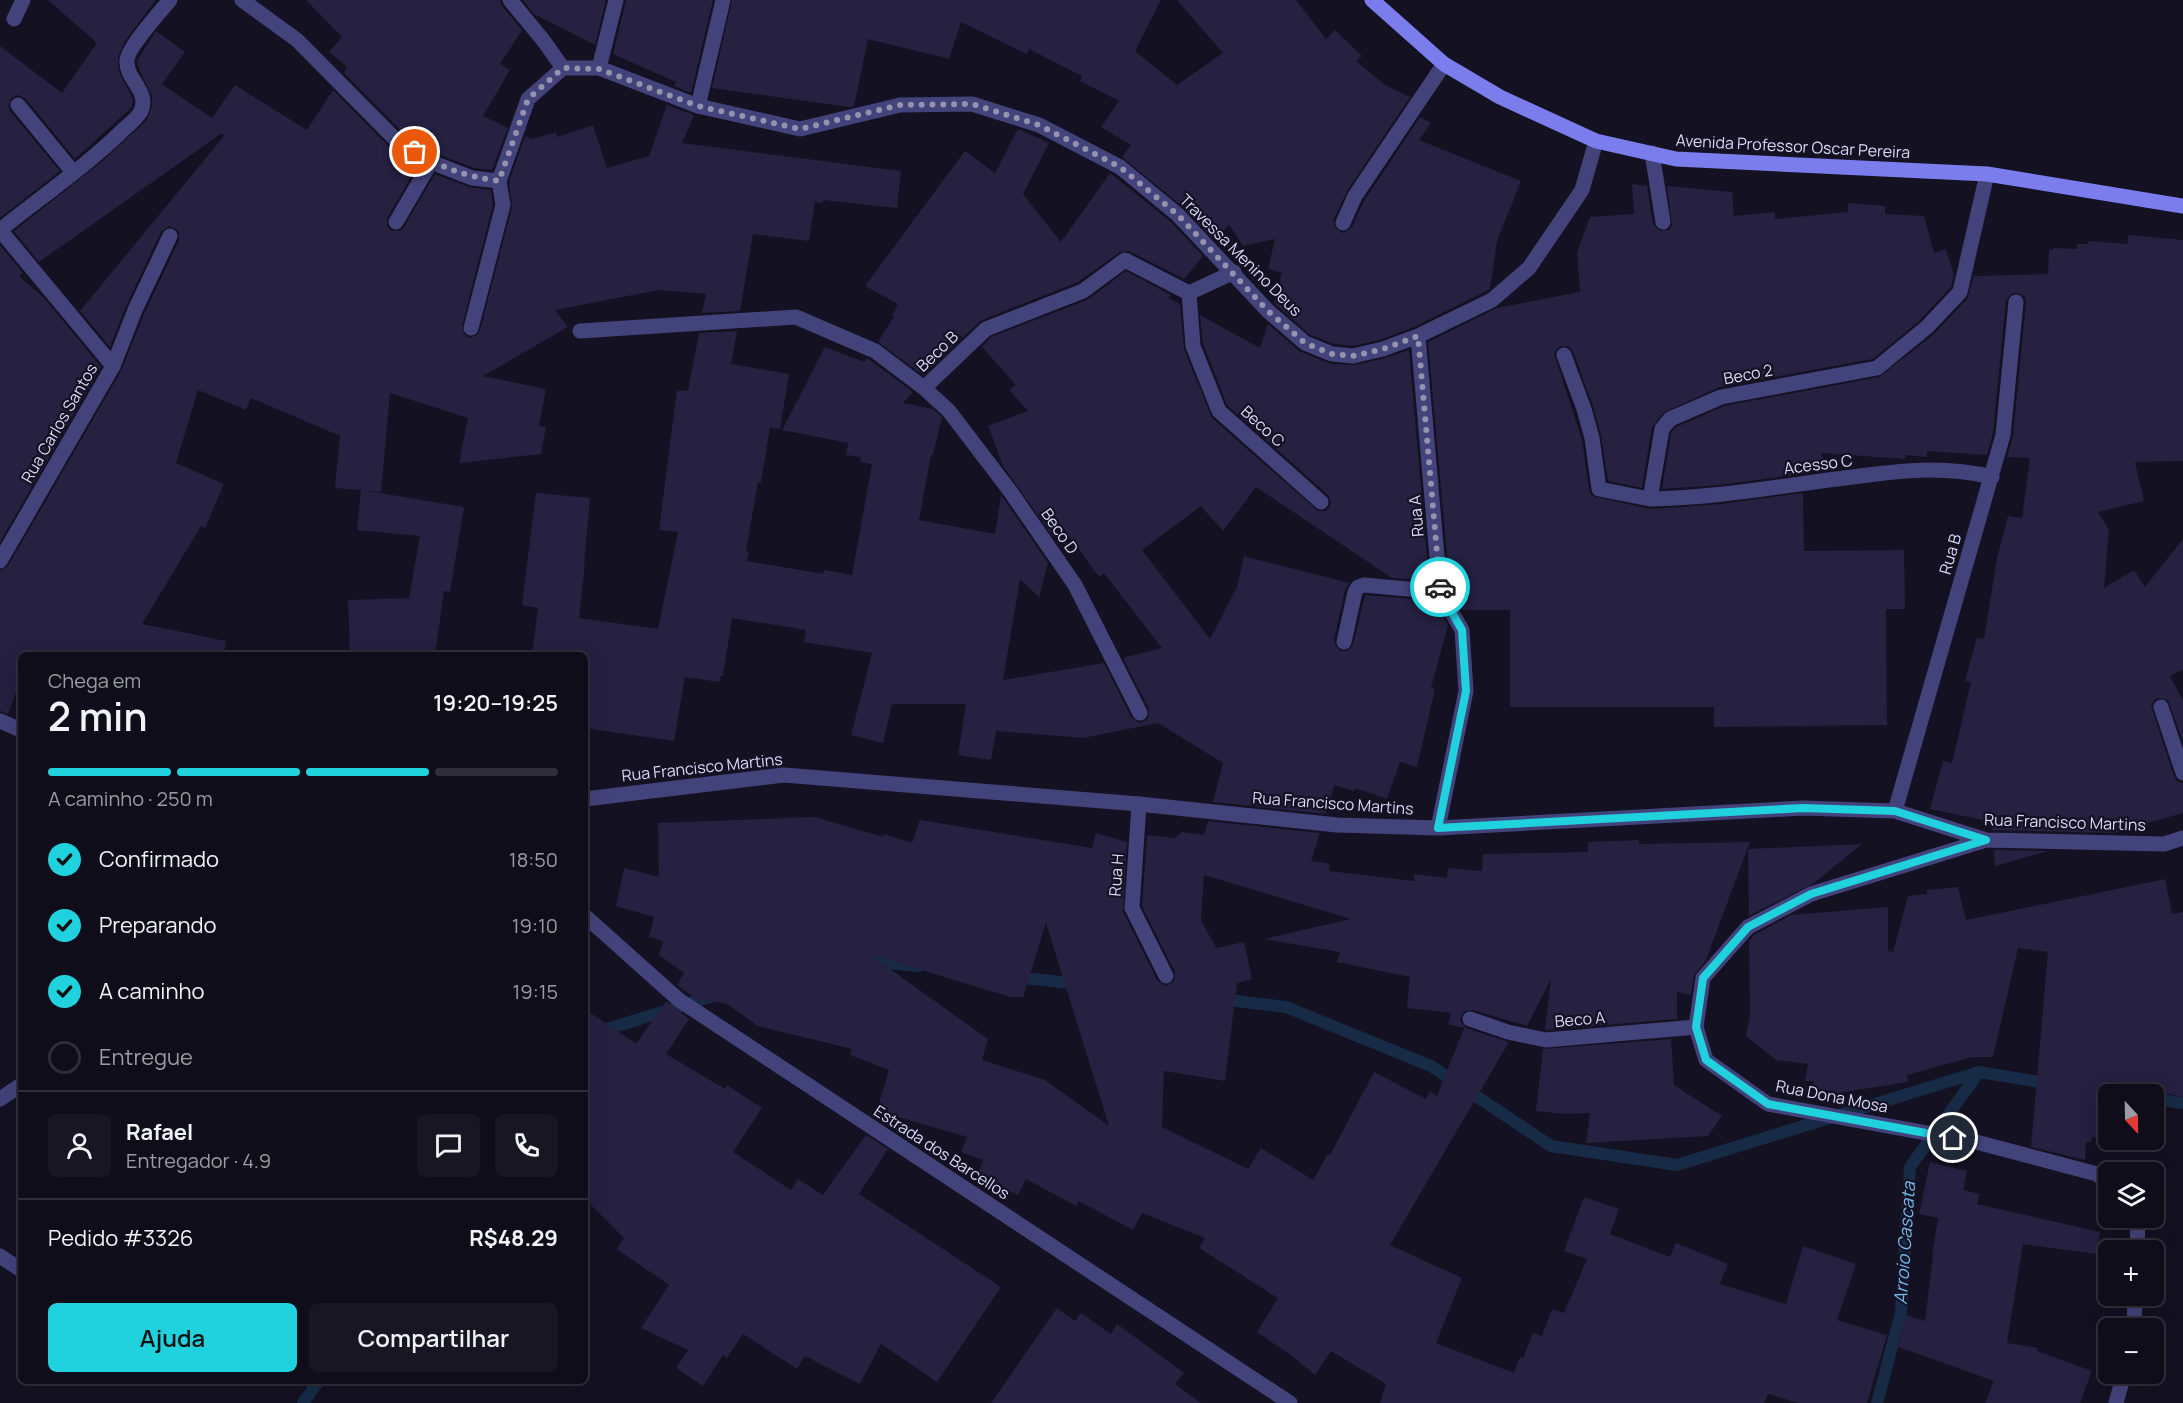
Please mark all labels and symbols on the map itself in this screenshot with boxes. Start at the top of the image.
pin [389,126,440,177]
street label: Avenida Professor Oscar Pereira [1675,129,1911,163]
street label: Travessa Menino Deus [1175,189,1307,321]
street label: Beco B [911,326,963,376]
street label: Beco 2 [1722,358,1774,390]
street label: Rua Carlos Santos [16,359,102,487]
street label: Beco C [1236,400,1290,452]
street label: Acesso C [1782,449,1854,479]
street label: Rua A [1403,494,1429,538]
street label: Beco D [1036,504,1084,558]
street label: Rua B [1934,531,1966,577]
courier [1410,557,1470,617]
street label: Rua Francisco Martins [620,748,784,786]
street label: Rua Francisco Martins [1252,786,1414,820]
street label: Rua Francisco Martins [1984,808,2146,836]
street label: Rua H [1104,853,1128,897]
street label: Beco A [1554,1006,1606,1032]
street label: Rua Dona Mosa [1774,1074,1890,1118]
north arrow [2098,1084,2164,1150]
street label: Estrada dos Barcellos [870,1100,1014,1204]
pin [1927,1112,1978,1163]
water label: Arroio Cascata [1888,1180,1920,1305]

